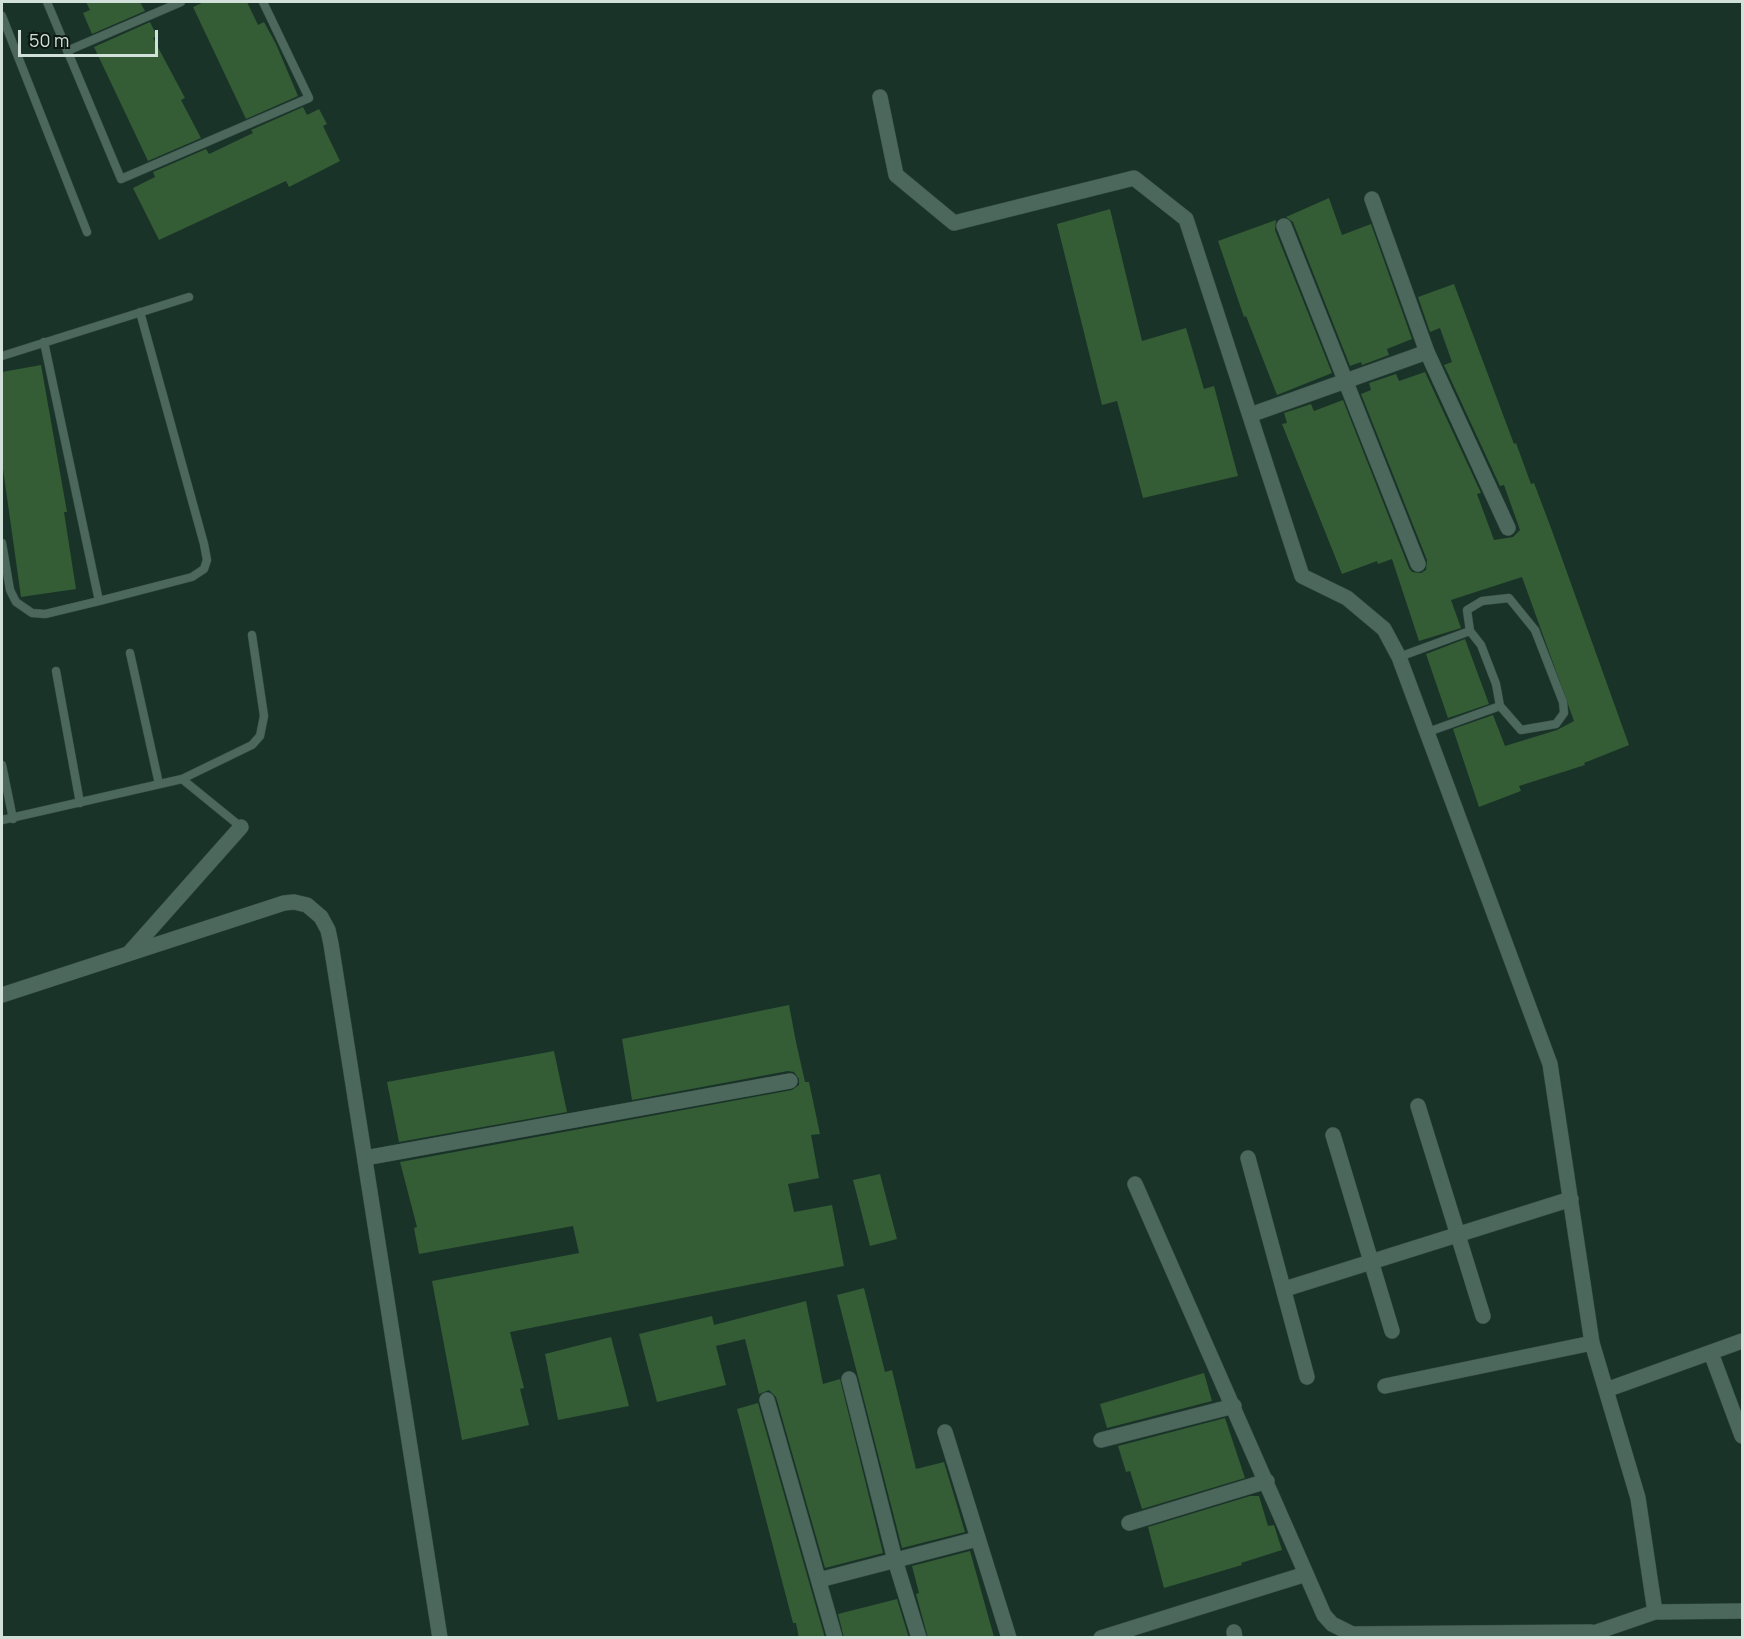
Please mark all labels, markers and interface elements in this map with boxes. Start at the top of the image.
scale bar [21,18,160,56]
text: 50 m [29,28,69,52]

